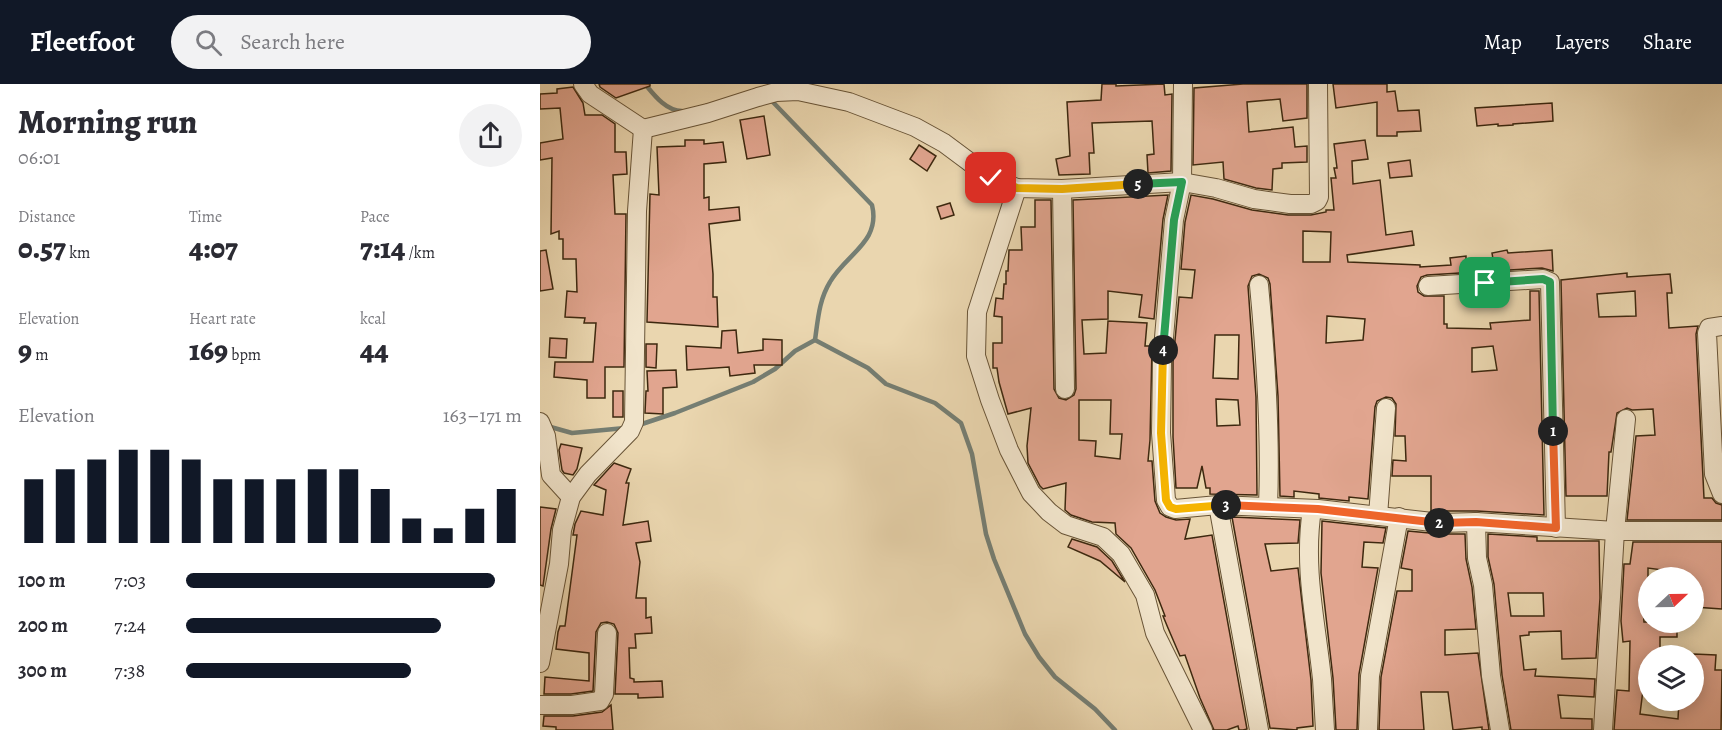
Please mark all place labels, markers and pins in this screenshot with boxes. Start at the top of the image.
pin [965,152,1016,203]
pin: 5 [1123,169,1153,199]
pin [1459,257,1510,308]
pin: 4 [1148,335,1178,365]
pin: 1 [1538,416,1568,446]
pin: 3 [1211,490,1241,520]
pin: 2 [1424,508,1454,538]

